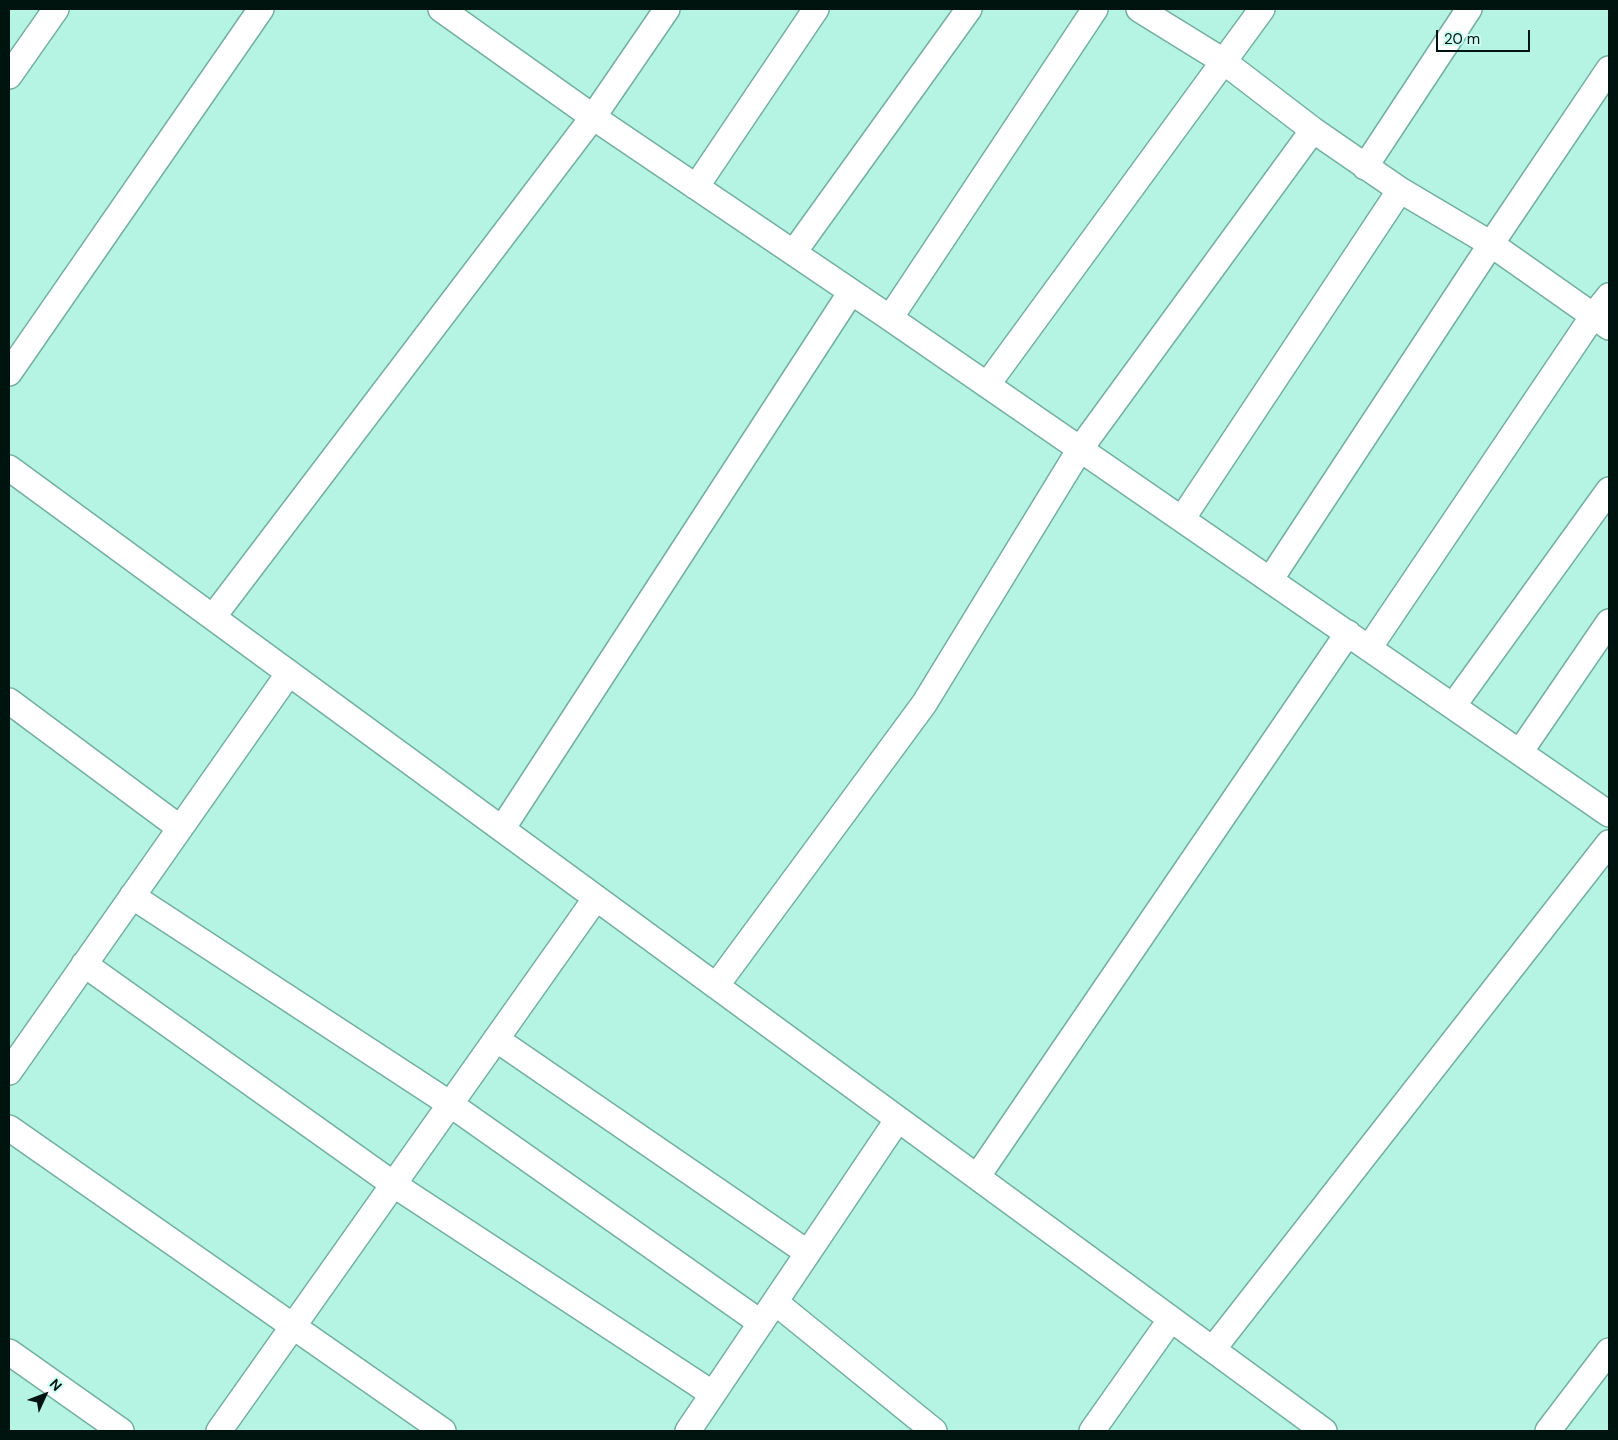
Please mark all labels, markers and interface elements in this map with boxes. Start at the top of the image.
scale bar [1438,20,1532,52]
text: 20 m [1444,29,1480,49]
north arrow [20,1370,70,1420]
text: N [46,1375,66,1395]

